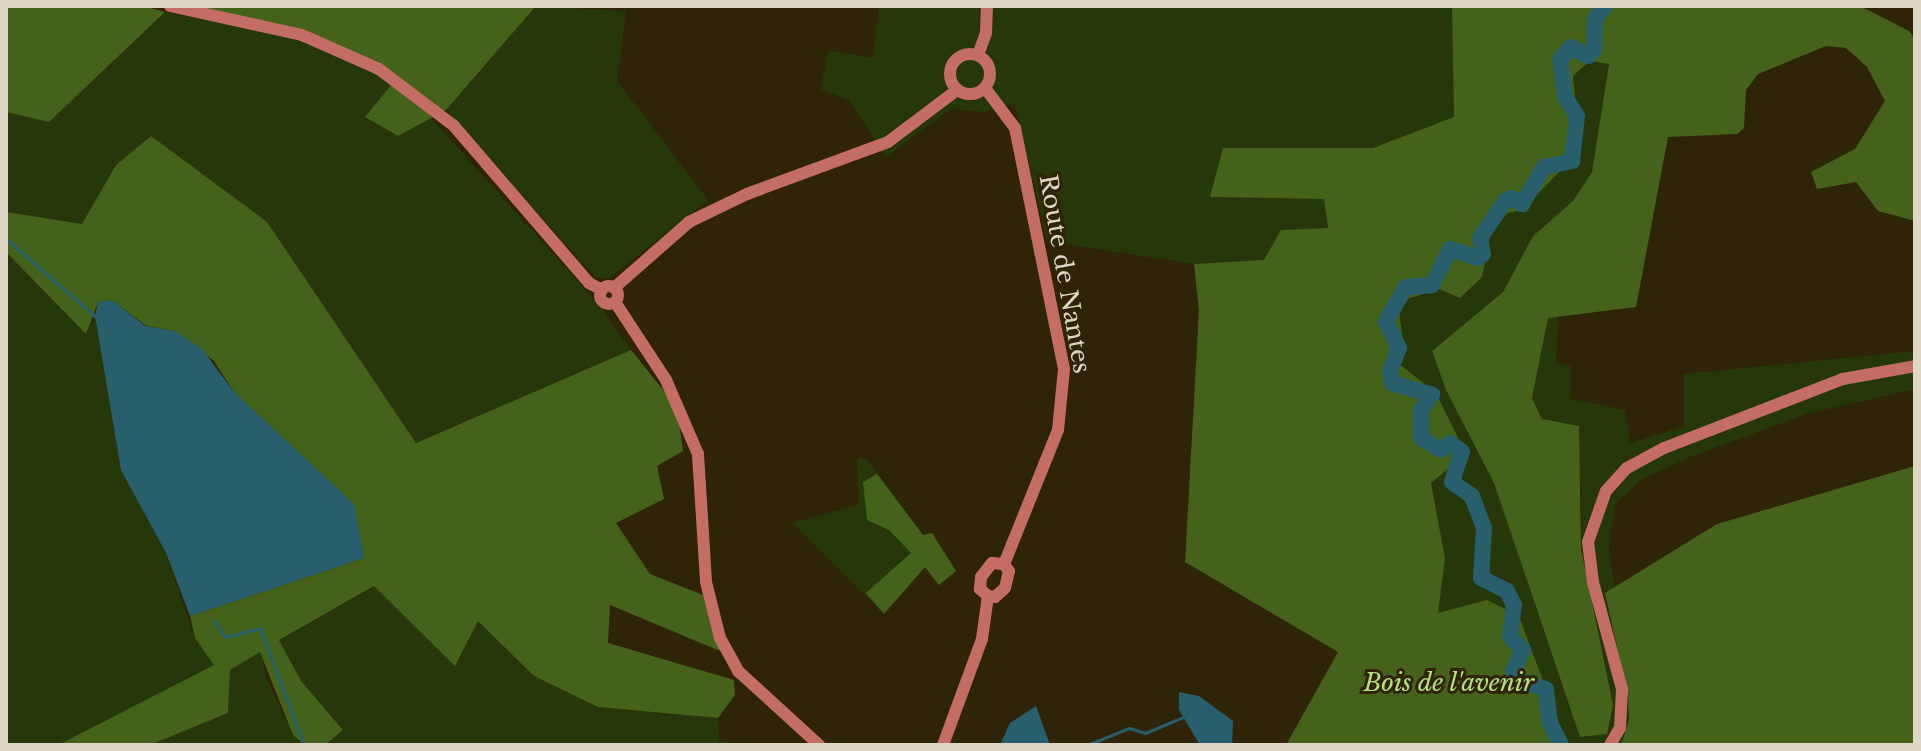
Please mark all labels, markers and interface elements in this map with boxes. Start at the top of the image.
street label: Route de Nantes [1033,172,1097,376]
park label: Bois de l'avenir [1364,669,1534,697]

